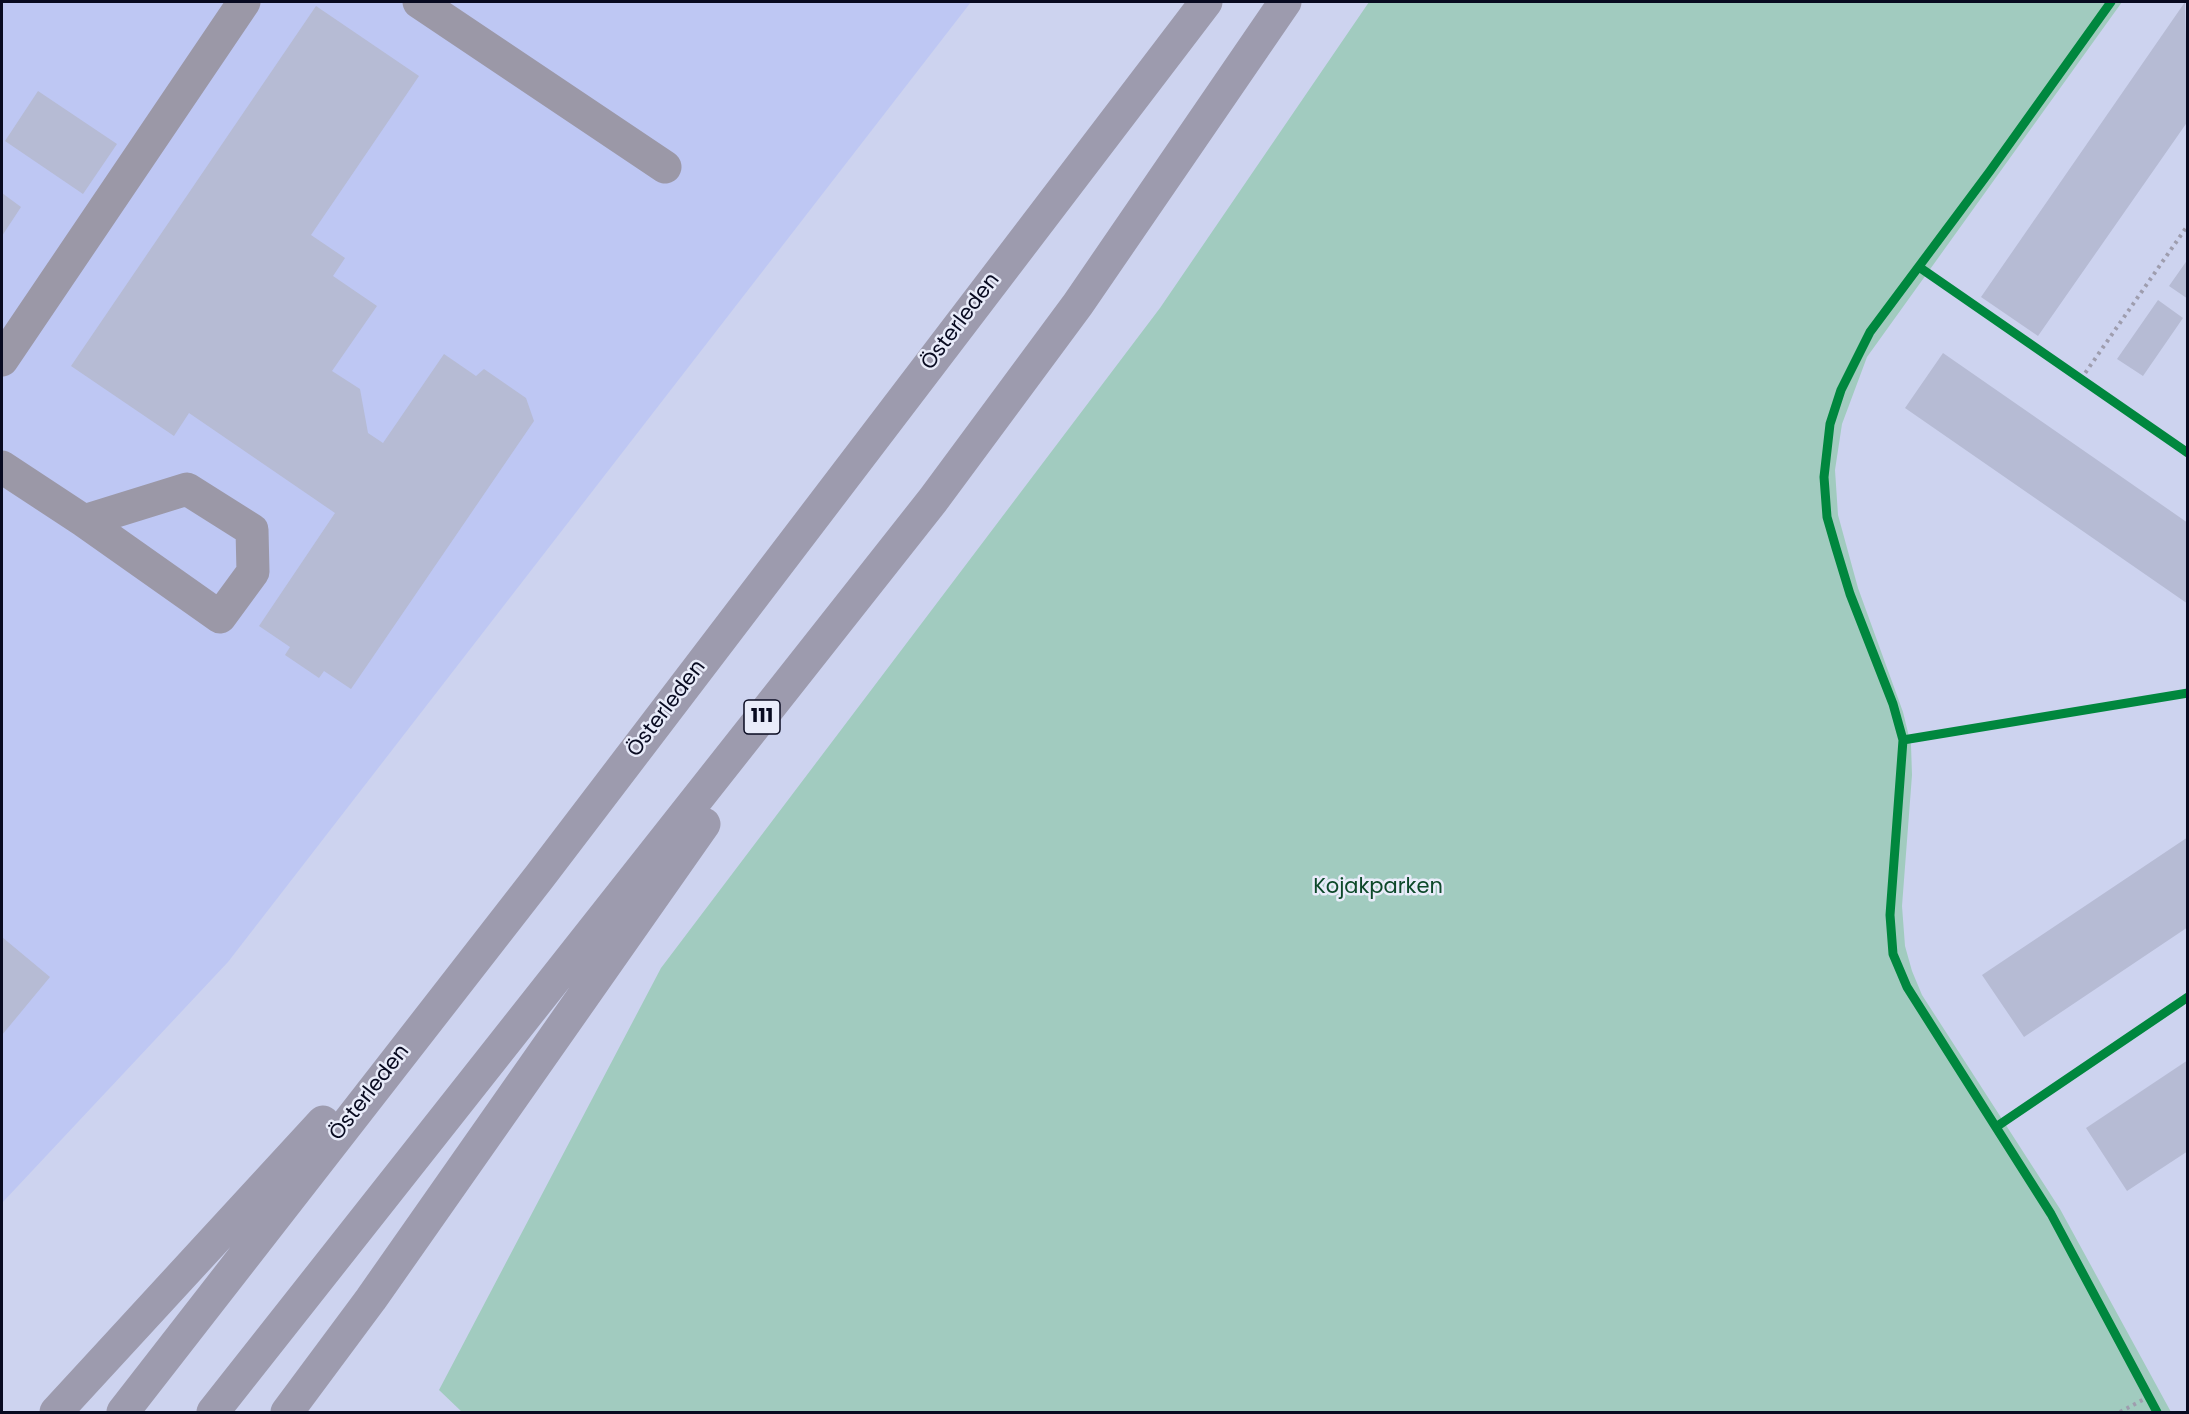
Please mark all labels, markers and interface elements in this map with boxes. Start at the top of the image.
street label: Österleden [916,269,1006,375]
street label: Österleden [622,656,712,762]
road number: 111 [744,700,780,734]
park label: Kojakparken [1313,875,1443,901]
street label: Österleden [325,1040,415,1146]

